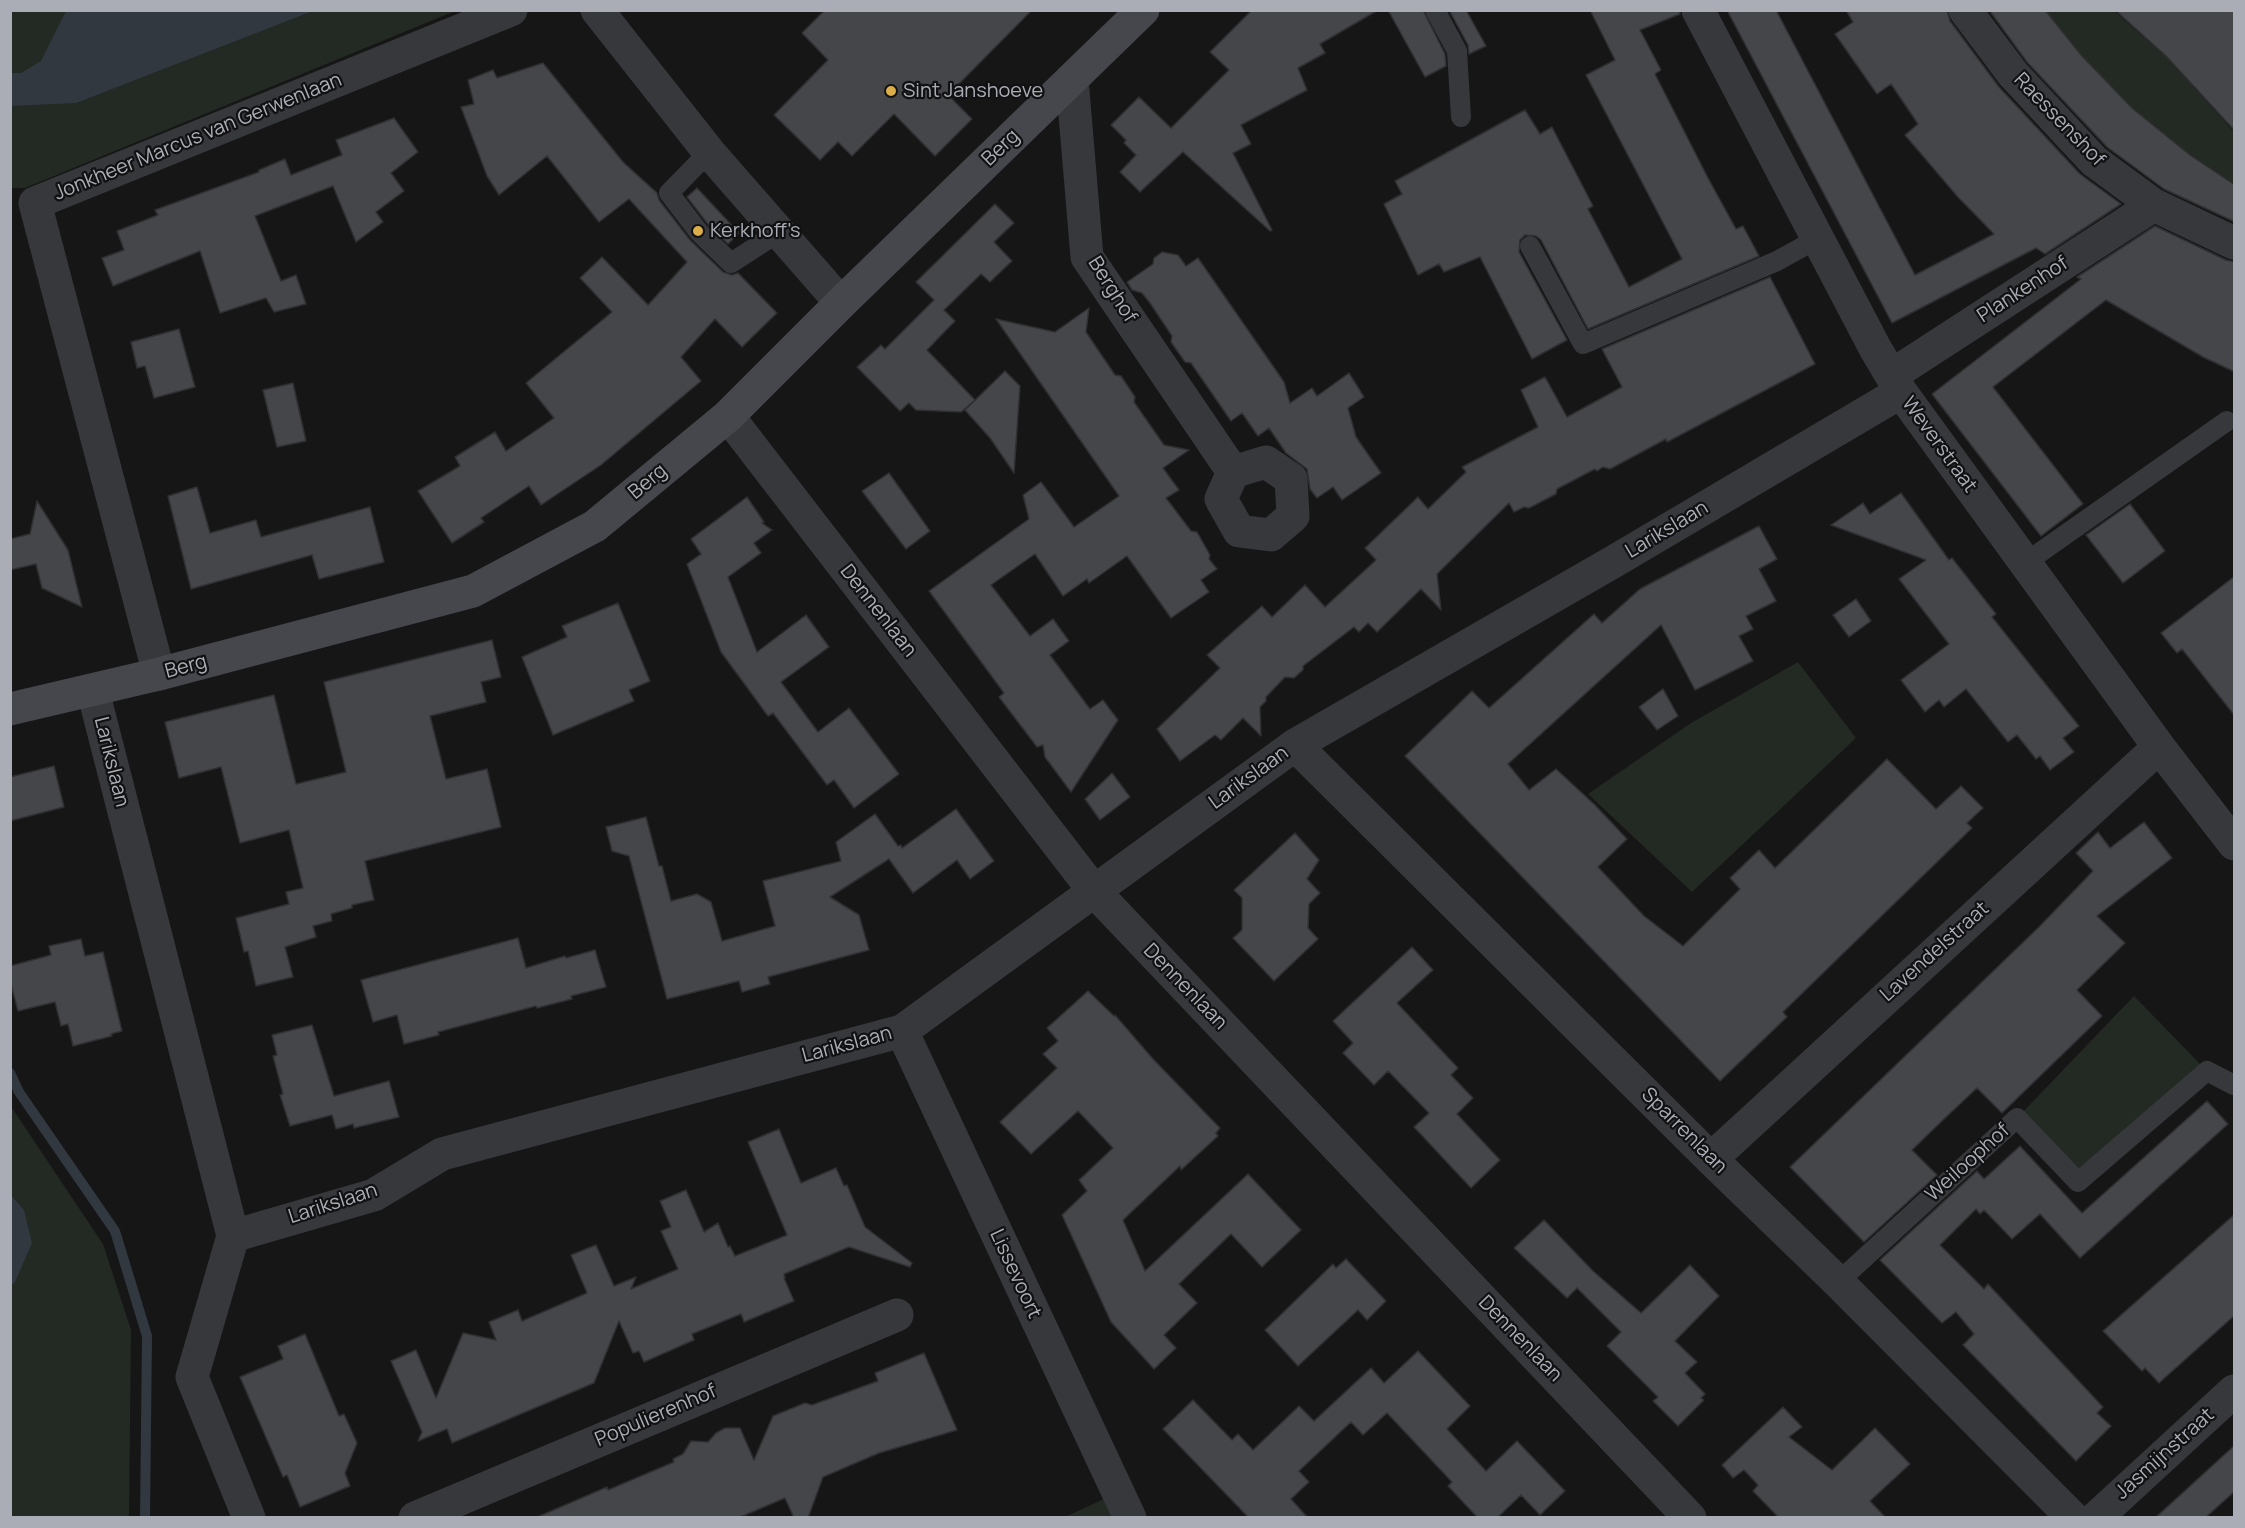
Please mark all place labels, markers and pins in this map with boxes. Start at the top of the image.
place label: Sint Janshoeve [903,79,1043,103]
marker: Sint Janshoeve [884,84,898,98]
place label: Kerkhoff's [710,219,801,243]
marker: Kerkhoff's [691,224,705,238]

